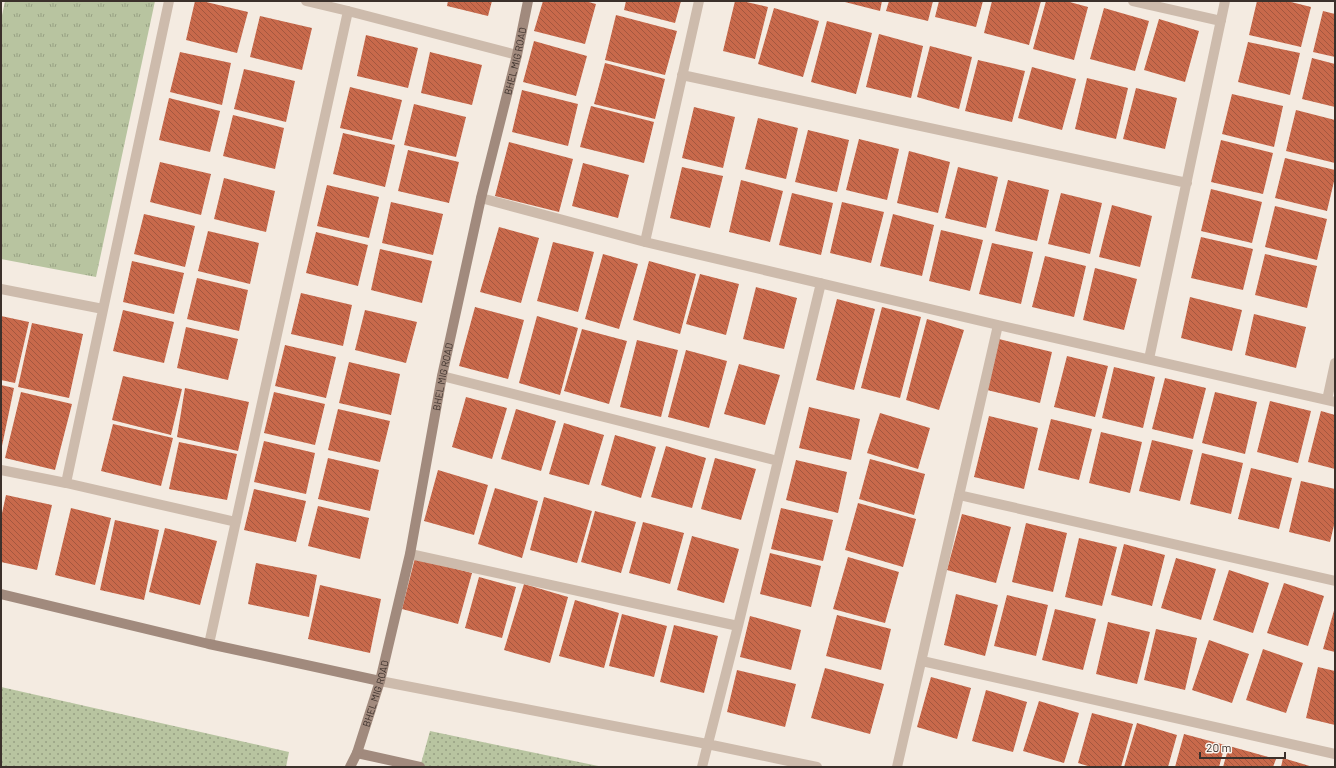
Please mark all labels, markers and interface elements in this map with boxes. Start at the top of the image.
street label: BHEL MIG ROAD [501,26,529,96]
street label: BHEL MIG ROAD [430,342,455,412]
street label: BHEL MIG ROAD [360,659,391,728]
scale bar [1200,734,1285,760]
text: 20 m [1206,740,1232,754]

